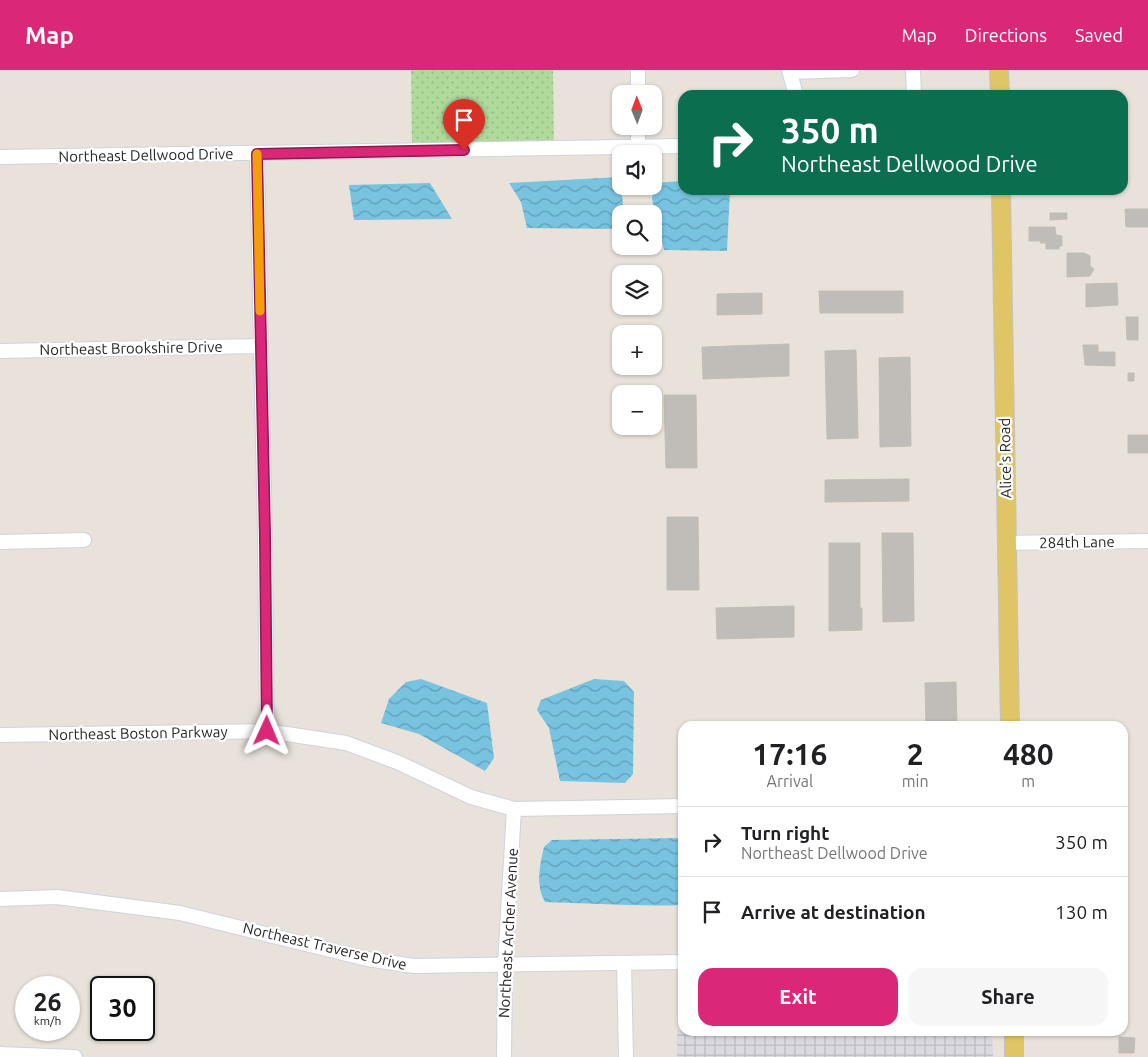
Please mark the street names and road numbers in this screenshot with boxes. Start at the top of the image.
street label: Northeast Dellwood Drive [58,145,234,165]
street label: Northeast Brookshire Drive [39,338,223,358]
street label: Alice's Road [996,418,1014,498]
street label: 284th Lane [1039,533,1115,551]
street label: Northeast Boston Parkway [48,723,228,743]
street label: Northeast Archer Avenue [495,847,521,1019]
street label: Northeast Traverse Drive [241,919,409,973]

